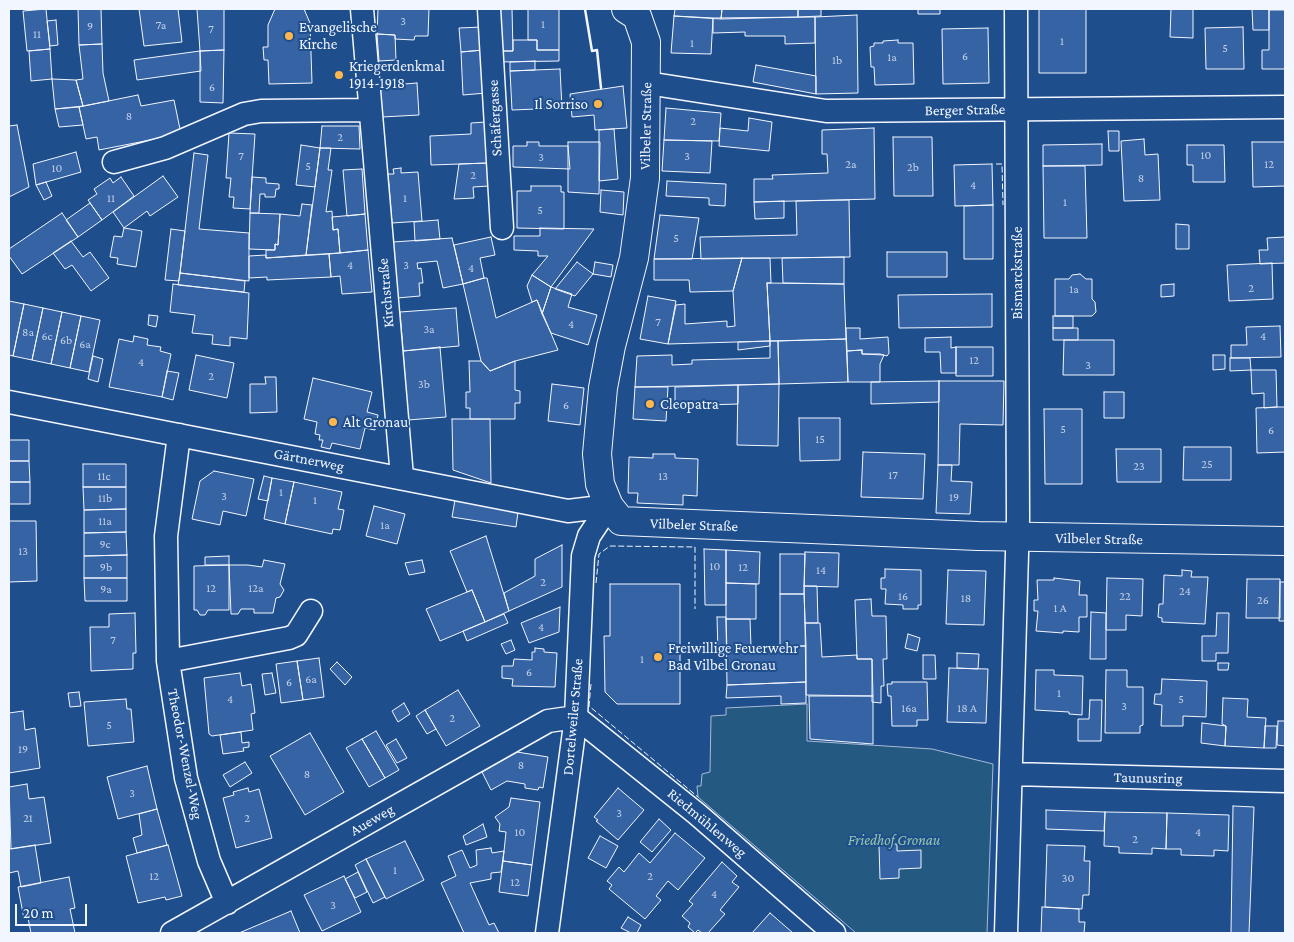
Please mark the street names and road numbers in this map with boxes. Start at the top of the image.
street label: Schäfergasse [484,79,506,157]
street label: Vilbeler Straße [636,82,656,170]
street label: Berger Straße [925,100,1005,120]
street label: Bismarckstraße [1008,226,1026,320]
street label: Kirchstraße [374,258,398,328]
street label: Gärtnerweg [272,444,346,476]
street label: Vilbeler Straße [650,514,738,536]
street label: Vilbeler Straße [1055,529,1143,549]
street label: Dortelweiler Straße [559,658,587,776]
street label: Theodor-Wenzel-Weg [163,687,207,821]
street label: Taunusring [1113,768,1183,788]
street label: Riedmühlenweg [664,785,750,861]
street label: Aueweg [347,800,397,840]

